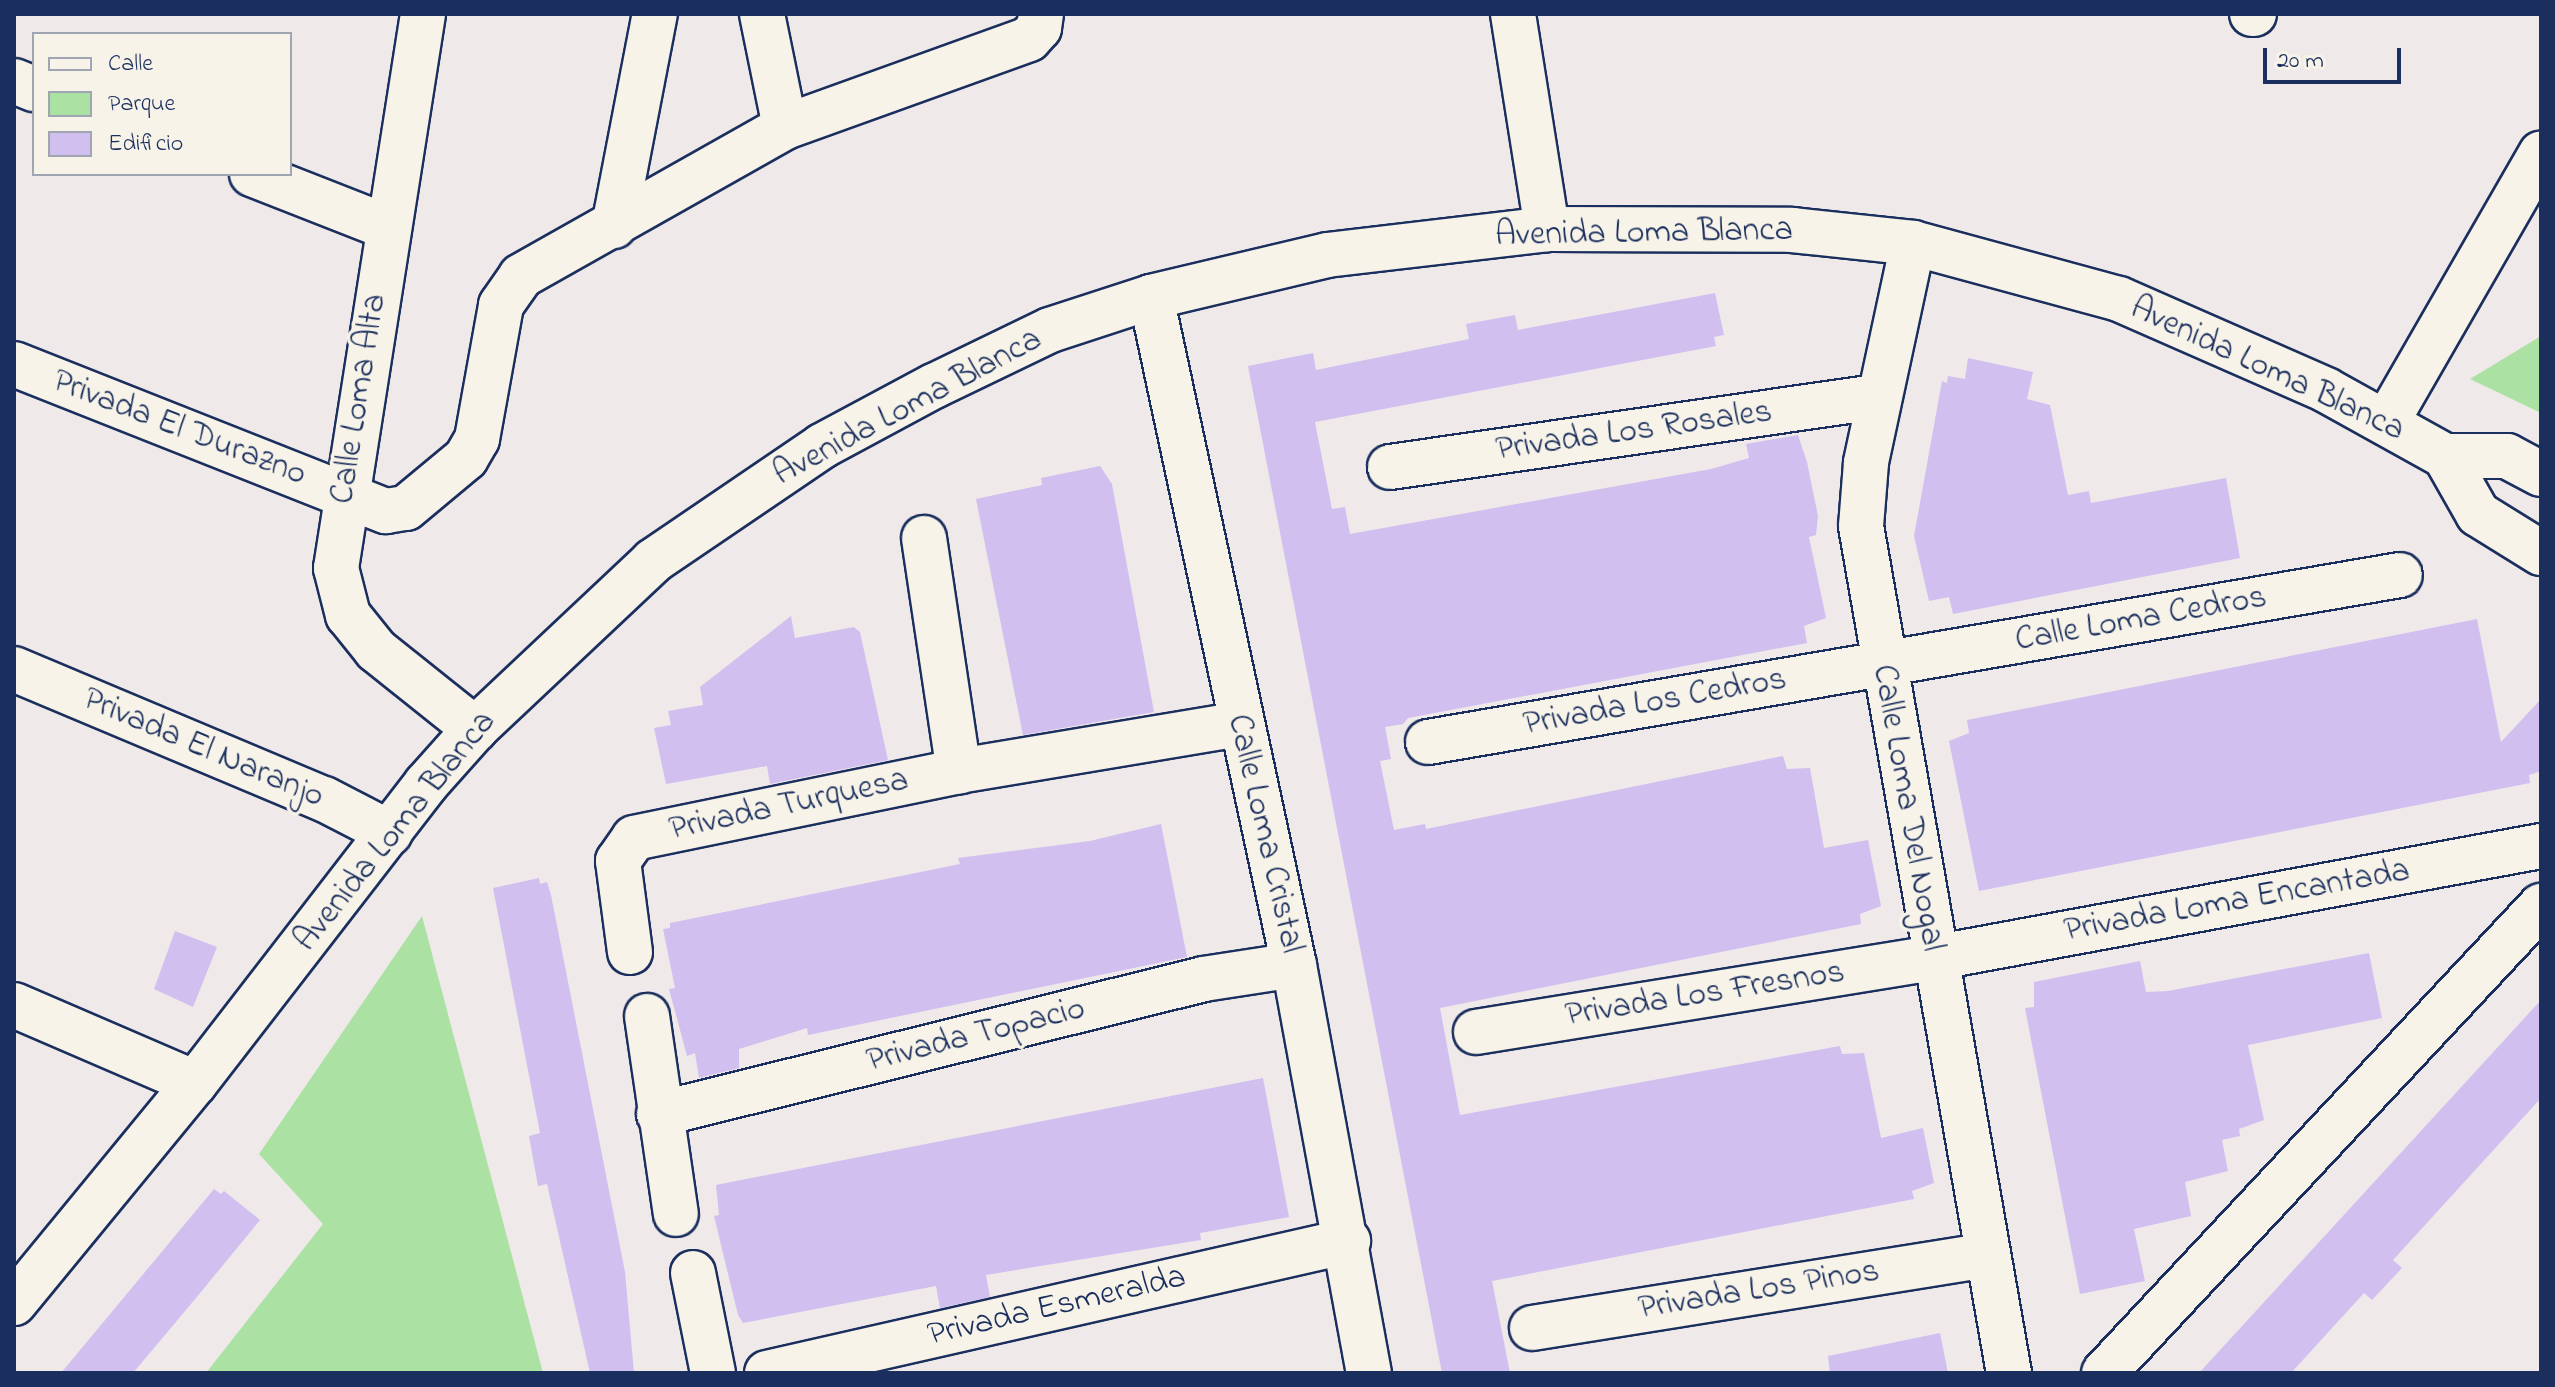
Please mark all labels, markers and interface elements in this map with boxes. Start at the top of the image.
legend [32,32,292,176]
scale bar [2267,32,2405,82]
text: 20 m [2277,44,2324,79]
text: Calle [108,47,153,82]
text: Parque [108,87,175,122]
text: Edificio [108,127,183,162]
street label: Avenida Loma Blanca [1495,211,1793,257]
street label: Avenida Loma Blanca [2123,289,2411,451]
street label: Calle Loma Alta [323,291,397,507]
street label: Avenida Loma Blanca [767,320,1049,496]
street label: Privada El Durazno [46,362,312,496]
street label: Privada Los Rosales [1493,392,1775,472]
street label: Calle Loma Cedros [2012,578,2270,662]
street label: Privada Los Cedros [1520,660,1790,746]
street label: Calle Loma Del Nogal [1862,662,1952,954]
street label: Privada El Naranjo [76,680,330,818]
street label: Avenida Loma Blanca [286,703,506,961]
street label: Calle Loma Cristal [1217,711,1311,957]
street label: Privada Turquesa [666,761,912,851]
street label: Privada Loma Encantada [2061,852,2413,952]
street label: Privada Los Fresnos [1563,953,1847,1037]
street label: Privada Topacio [863,989,1089,1083]
street label: Privada Los Pinos [1636,1252,1882,1330]
street label: Privada Esmeralda [924,1258,1190,1356]

